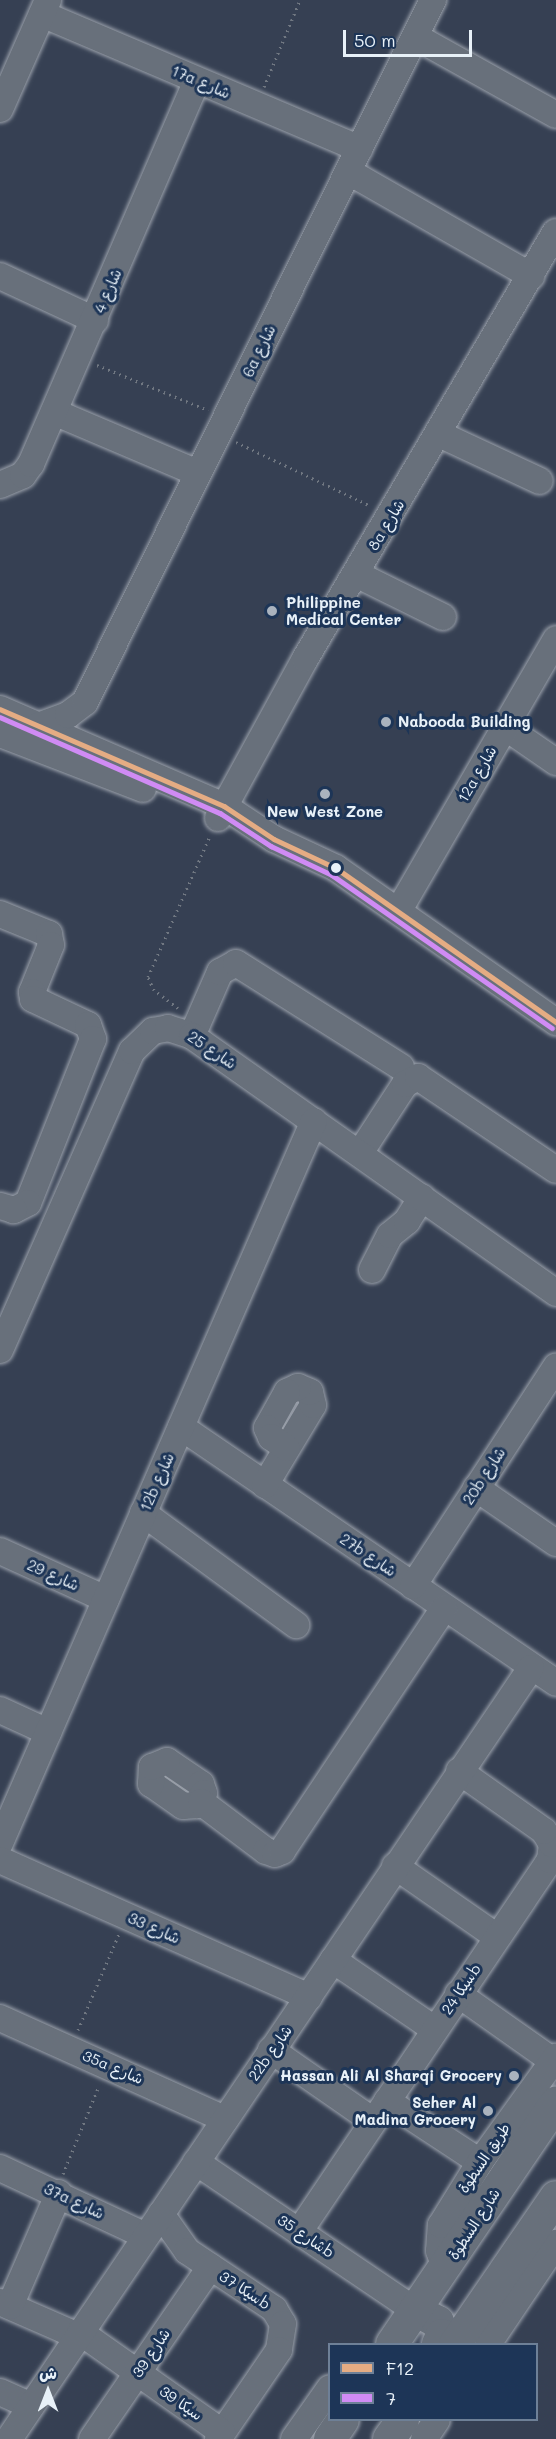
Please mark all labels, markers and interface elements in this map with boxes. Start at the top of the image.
scale bar [346,18,475,56]
text: 50 m [354,28,396,52]
street label: 17a شارع [169,62,233,102]
street label: شارع 4 [91,266,125,316]
street label: 6a شارع [239,322,279,380]
street label: 8a شارع [364,497,408,553]
place label: Philippine Medical Center [286,593,401,628]
marker: Philippine Medical Center [263,602,281,620]
place label: Nabooda Building [398,713,530,731]
marker: Nabooda Building [379,715,393,729]
street label: 12a شارع [454,743,500,805]
marker: New West Zone [318,787,332,801]
place label: New West Zone [267,803,383,821]
unlabelled marker [330,862,342,874]
street label: شارع 25 [184,1027,240,1073]
street label: 20b شارع [459,1444,509,1508]
street label: 12b شارع [136,1450,178,1514]
street label: 27b شارع [337,1530,399,1580]
street label: شارع 29 [24,1556,82,1594]
street label: شارع 33 [125,1909,183,1947]
street label: سيكا 24b [438,1960,484,2018]
street label: 22b شارع [244,2022,296,2084]
street label: 35a شارع [80,2046,146,2088]
place label: Hassan Ali Al Sharqi Grocery [280,2067,502,2085]
marker: Hassan Ali Al Sharqi Grocery [507,2069,521,2083]
place label: Seher Al Madina Grocery [355,2093,476,2128]
marker: Seher Al Madina Grocery [481,2104,495,2118]
street label: طريق السطوة [454,2120,514,2196]
street label: 37a شارع [41,2179,107,2223]
street label: شارع السطوة [444,2185,504,2263]
street label: شارع 35b [274,2211,338,2261]
street label: سيكا 37b [216,2267,274,2313]
street label: شارع 39 [128,2325,174,2381]
legend [328,2343,538,2421]
text: F12 [386,2356,414,2380]
north arrow [18,2361,78,2421]
text: ش [39,2362,57,2383]
street label: سيكا 39 [156,2382,206,2424]
text: 7 [386,2386,396,2410]

